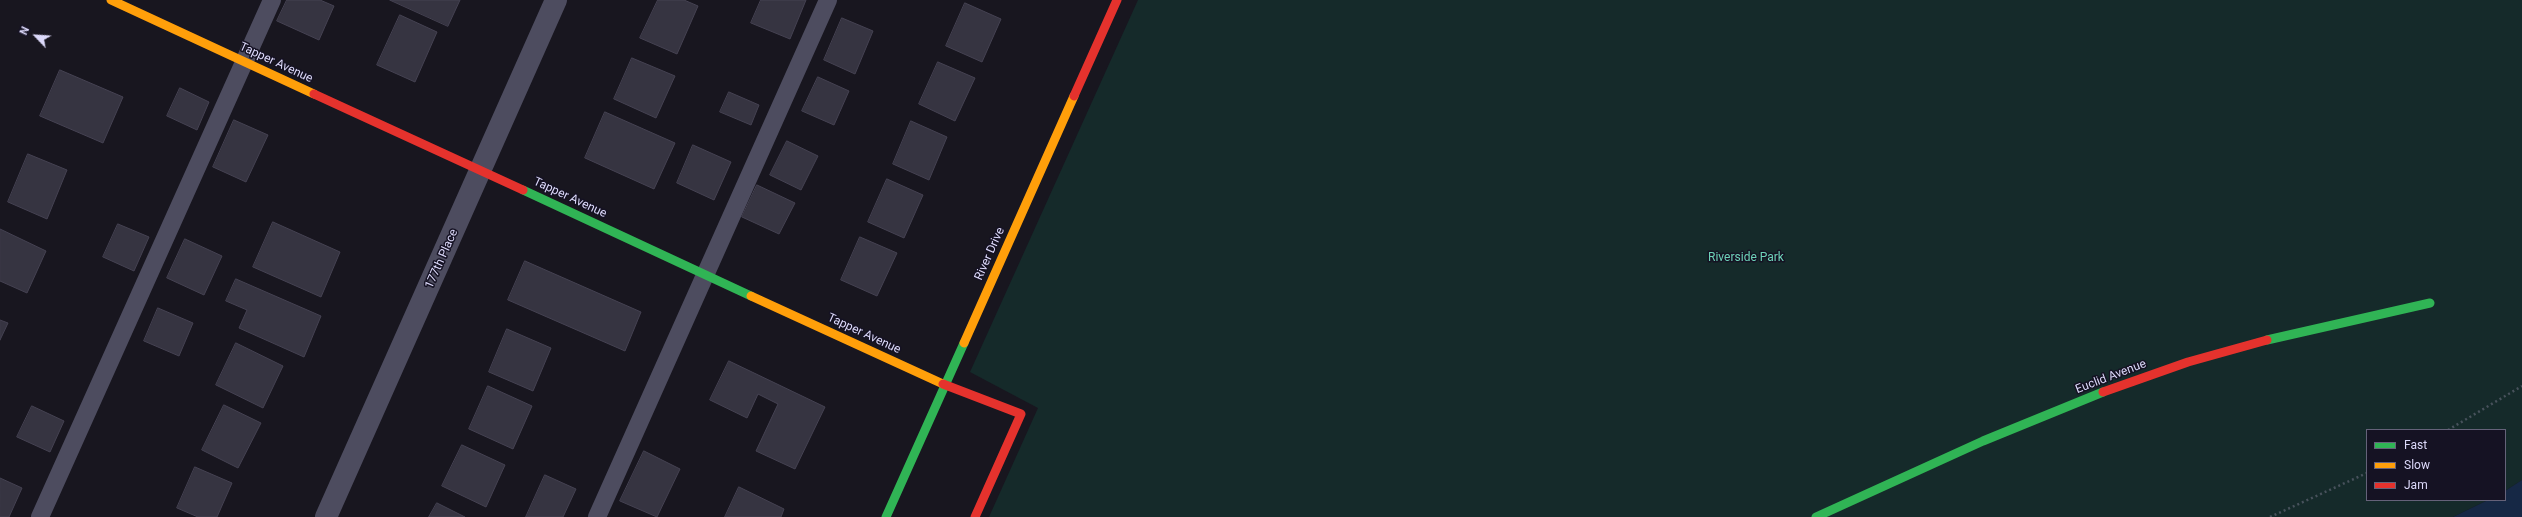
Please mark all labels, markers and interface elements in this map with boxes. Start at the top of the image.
north arrow [16,16,56,56]
text: N [17,24,32,37]
street label: Tapper Avenue [237,40,315,86]
street label: Tapper Avenue [531,175,609,221]
street label: River Drive [972,225,1008,283]
street label: 177th Place [423,227,461,291]
park label: Riverside Park [1708,251,1784,265]
street label: Tapper Avenue [825,311,903,357]
street label: Euclid Avenue [2074,357,2148,397]
legend [2366,429,2506,501]
text: Fast [2404,438,2427,452]
text: Slow [2404,458,2430,472]
text: Jam [2404,478,2428,492]

